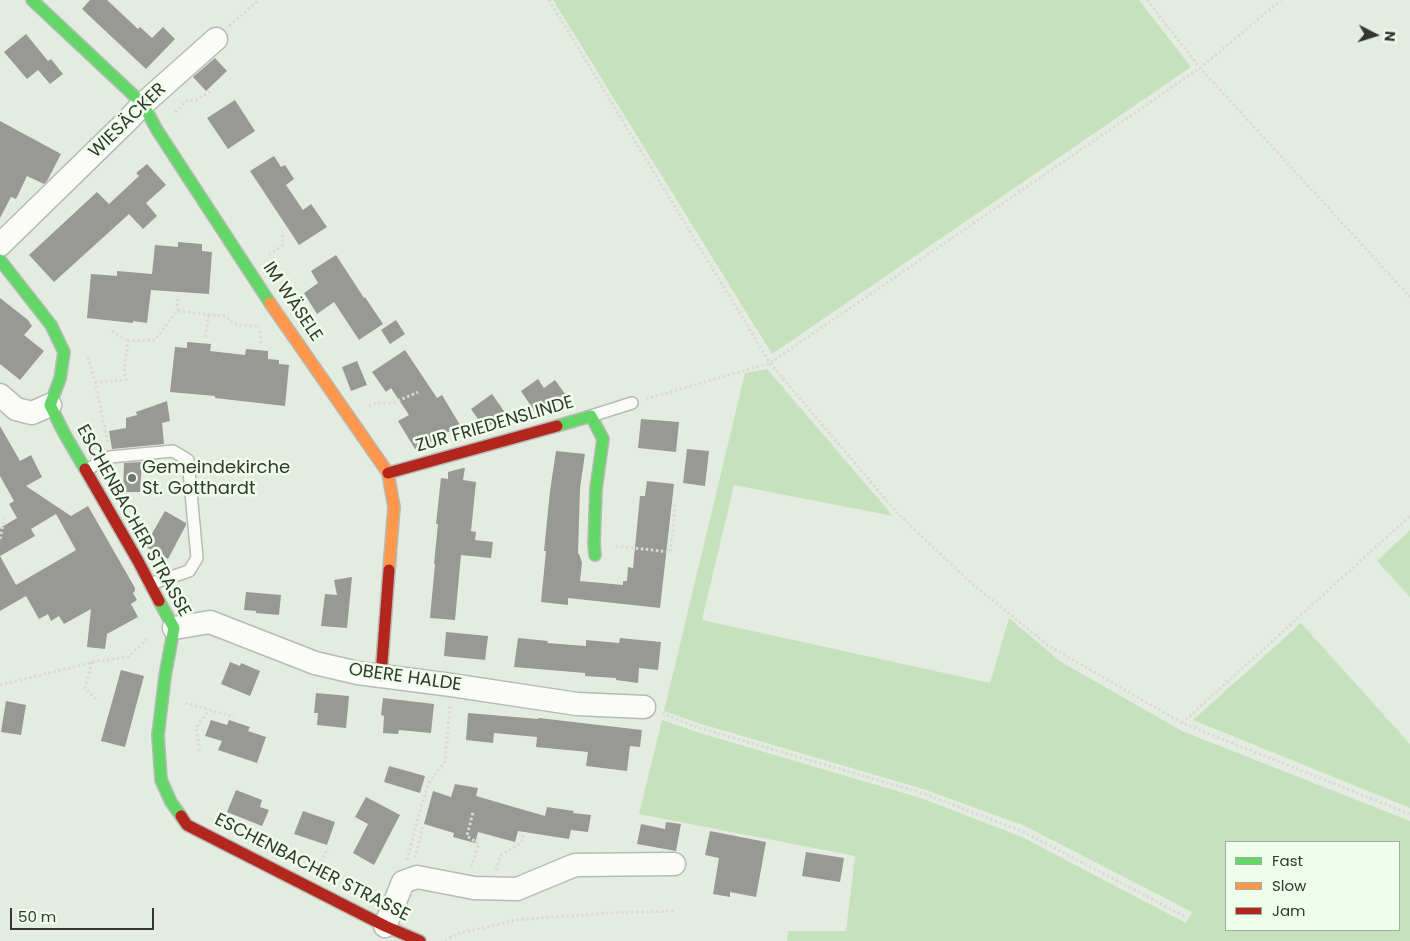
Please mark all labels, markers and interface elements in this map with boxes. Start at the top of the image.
north arrow [1350,10,1400,60]
text: N [1380,30,1400,42]
street label: WIESÄCKER [85,79,171,163]
street label: IM WÄSELE [258,258,326,346]
street label: ZUR FRIEDENSLINDE [414,392,576,458]
street label: ESCHENBACHER STRASSE [71,421,195,621]
place label: Gemeindekirche St. Gotthardt [142,457,290,499]
marker: Gemeindekirche St. Gotthardt [126,472,138,484]
street label: OBERE HALDE [347,659,463,697]
street label: ESCHENBACHER STRASSE [211,809,413,927]
legend [1225,841,1400,931]
text: Fast [1272,850,1303,871]
text: Slow [1272,875,1306,896]
scale bar [12,898,156,930]
text: Jam [1272,900,1306,921]
text: 50 m [18,906,56,927]

